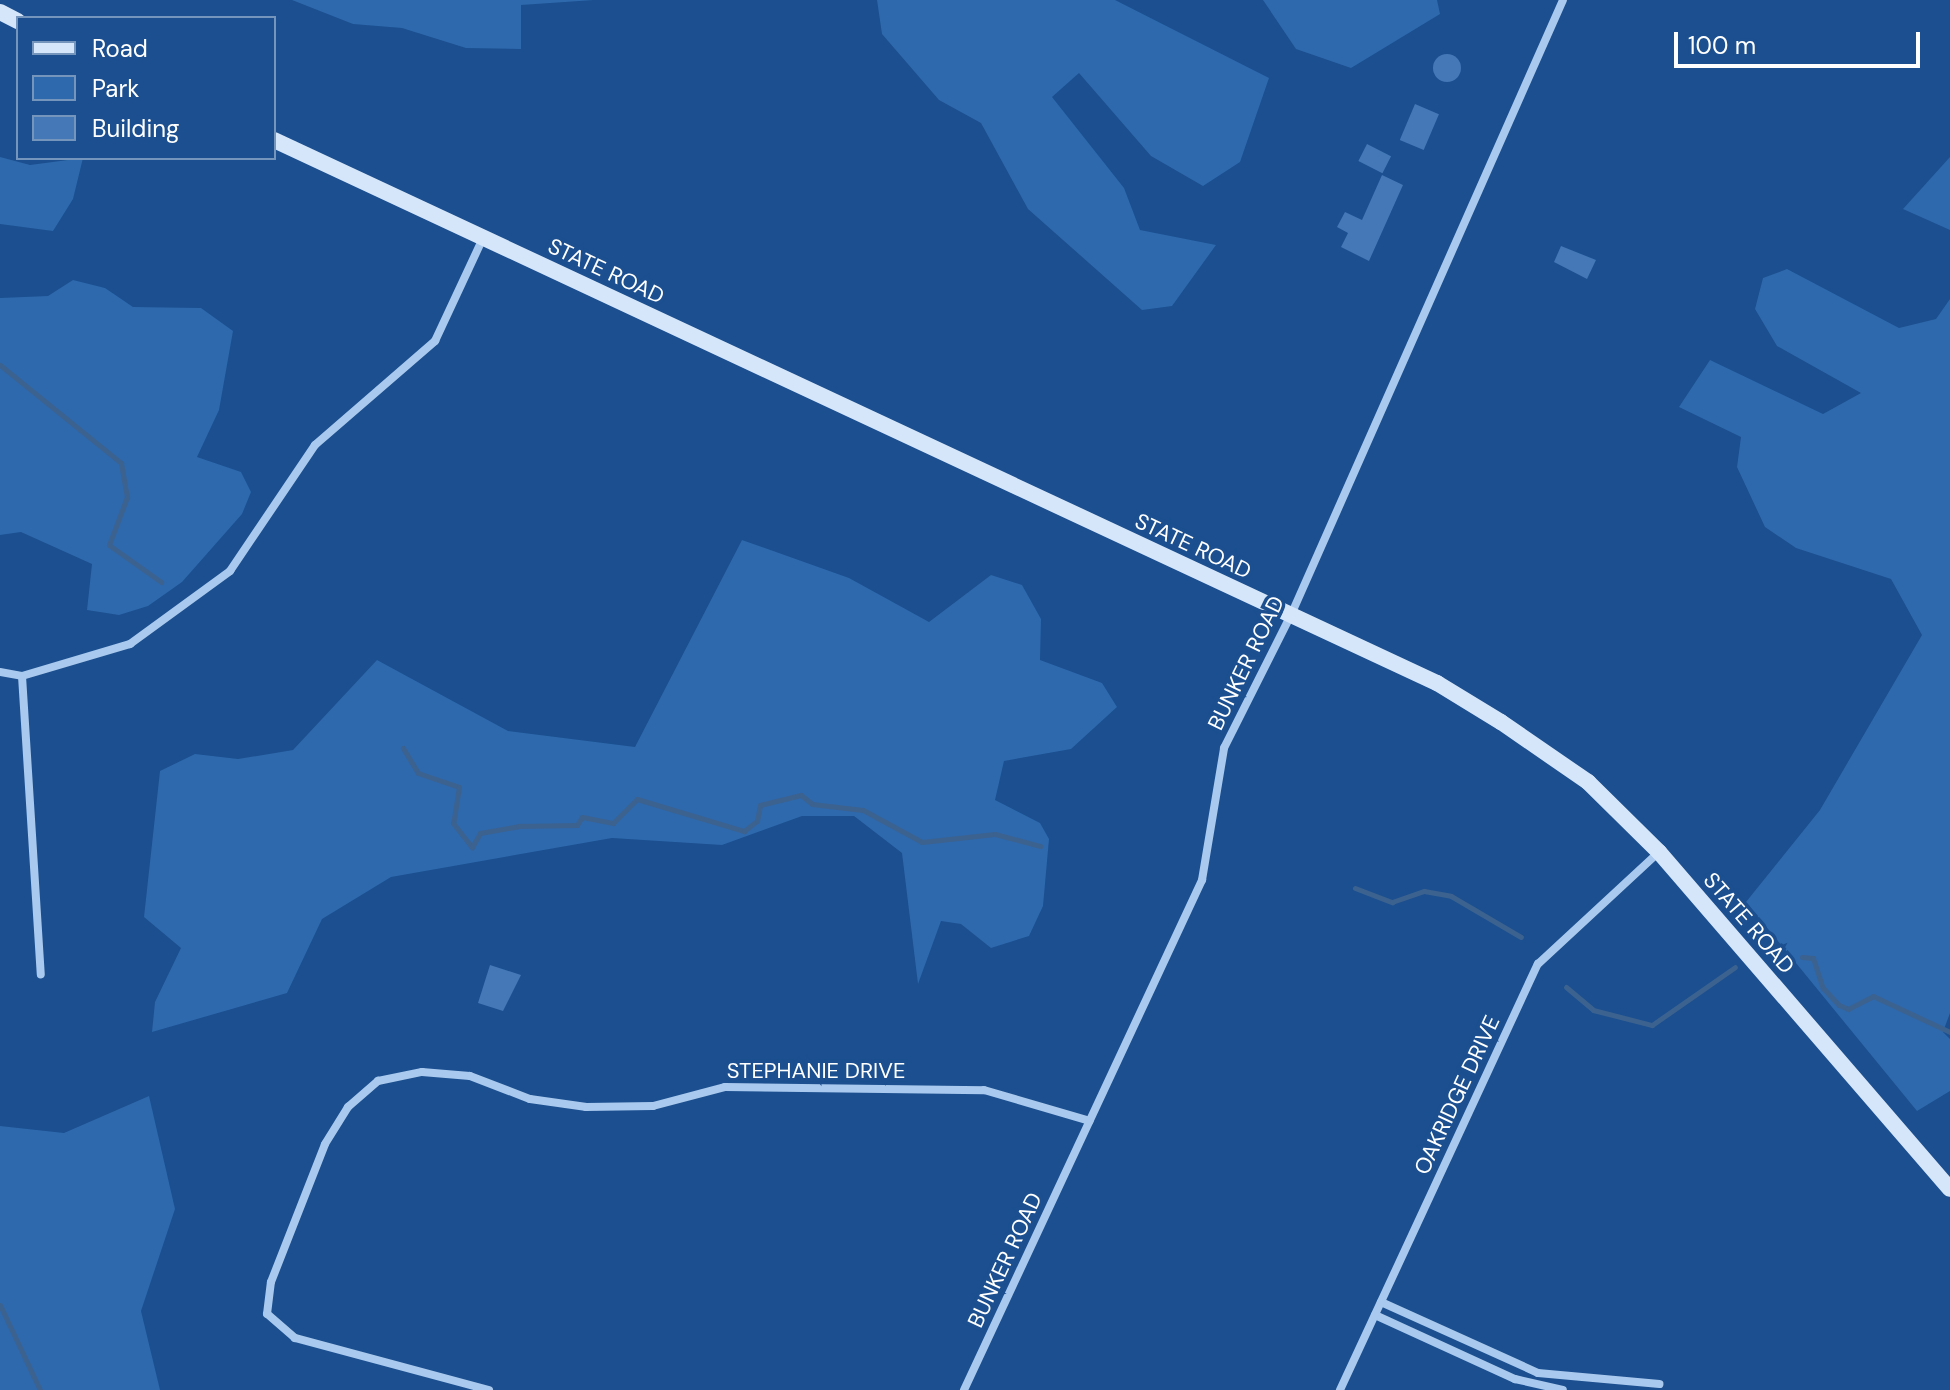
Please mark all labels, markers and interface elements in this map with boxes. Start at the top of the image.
legend [16,16,276,160]
scale bar [1678,16,1924,66]
text: 100 m [1688,30,1756,61]
text: Road [92,33,148,64]
text: Park [92,73,139,104]
text: Building [92,113,179,144]
street label: STATE ROAD [544,233,668,309]
street label: STATE ROAD [1131,508,1255,584]
street label: BUNKER ROAD [1202,592,1290,734]
street label: STATE ROAD [1698,867,1800,979]
street label: OAKRIDGE DRIVE [1409,1011,1505,1179]
street label: STEPHANIE DRIVE [727,1058,905,1084]
street label: BUNKER ROAD [962,1188,1048,1332]

